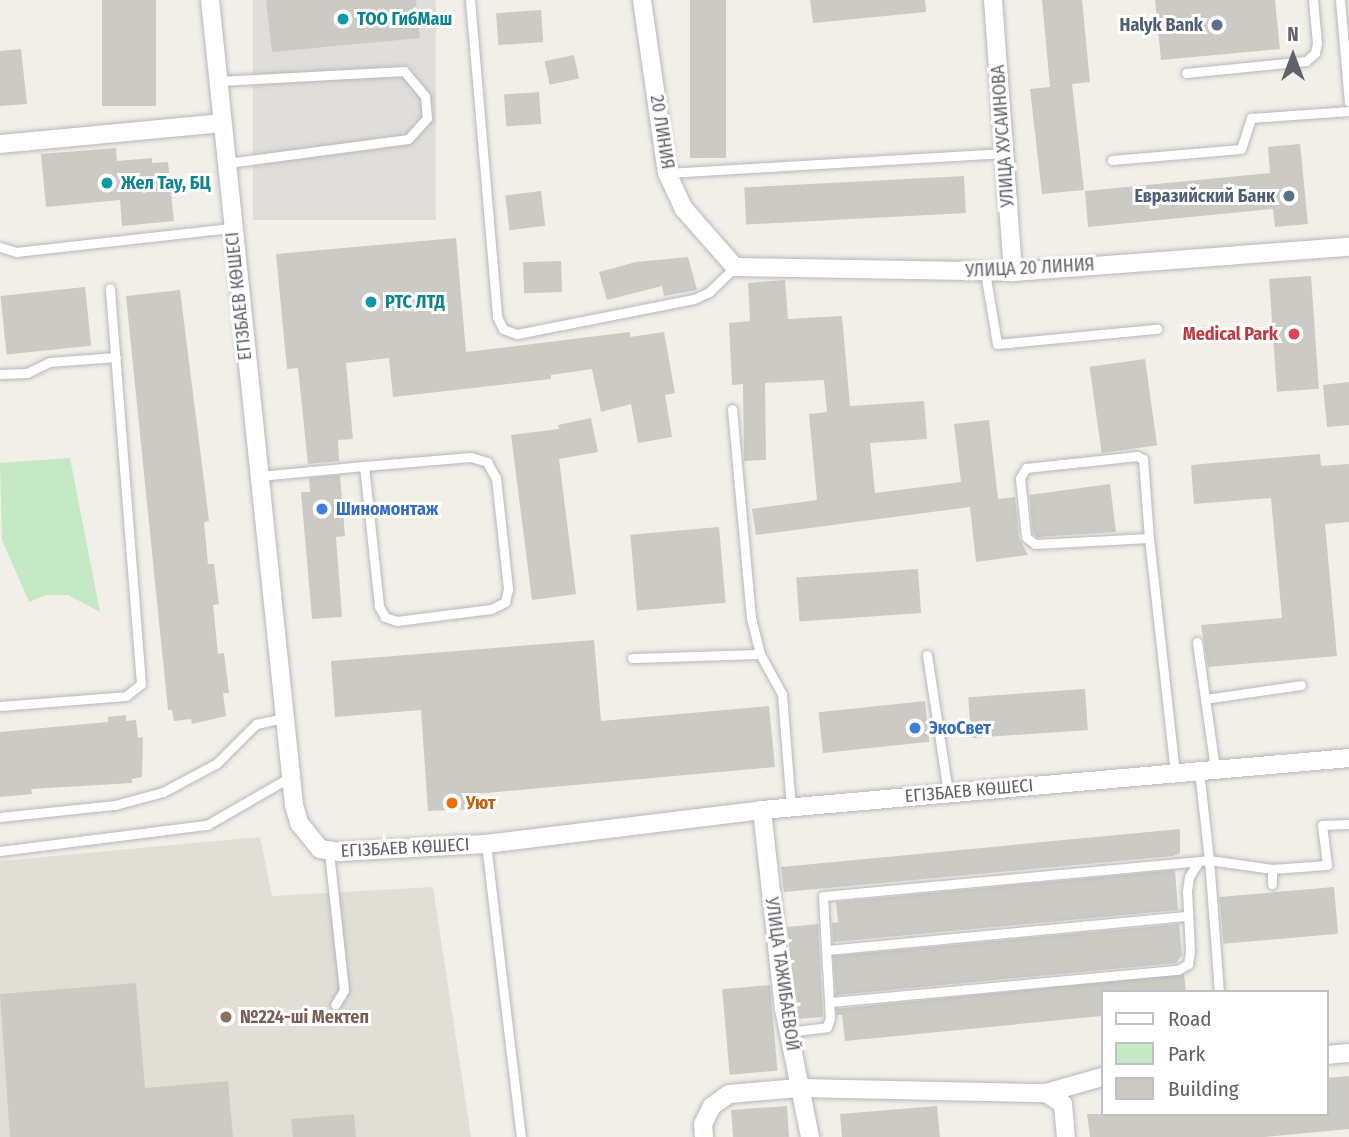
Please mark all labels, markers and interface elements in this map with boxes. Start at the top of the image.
place label: ТОО ГибМаш [357,8,452,30]
marker: ТОО ГибМаш [335,11,351,27]
place label: Halyk Bank [1120,14,1203,36]
marker: Halyk Bank [1209,17,1225,33]
north arrow [1258,21,1328,91]
text: N [1287,23,1299,46]
street label: УЛИЦА ХУСАИНОВА [987,64,1019,208]
street label: 20 ЛИНИЯ [645,93,679,171]
place label: Жел Тау, БЦ [121,172,211,194]
marker: Жел Тау, БЦ [99,175,115,191]
place label: Евразийский Банк [1134,185,1275,207]
marker: Евразийский Банк [1281,188,1297,204]
street label: ЕГІЗБАЕВ КӨШЕСІ [222,231,256,361]
street label: УЛИЦА 20 ЛИНИЯ [965,254,1095,282]
place label: РТС ЛТД [385,291,445,313]
marker: РТС ЛТД [363,294,379,310]
place label: Medical Park [1183,323,1278,345]
marker: Medical Park [1284,324,1304,344]
place label: Шиномонтаж [336,498,438,520]
marker: Шиномонтаж [314,501,330,517]
place label: ЭкоСвет [929,717,991,739]
marker: ЭкоСвет [907,720,923,736]
street label: ЕГІЗБАЕВ КӨШЕСІ [904,775,1034,807]
place label: Уют [466,792,495,814]
marker: Уют [444,795,460,811]
street label: ЕГІЗБАЕВ КӨШЕСІ [340,834,470,862]
street label: УЛИЦА ТАЖИБАЕВОЙ [761,896,803,1052]
legend [1100,990,1328,1116]
place label: №224-ші Мектеп [240,1006,369,1028]
text: Road [1168,1006,1212,1032]
marker: №224-ші Мектеп [218,1009,234,1025]
text: Park [1168,1041,1205,1067]
text: Building [1168,1076,1239,1102]

